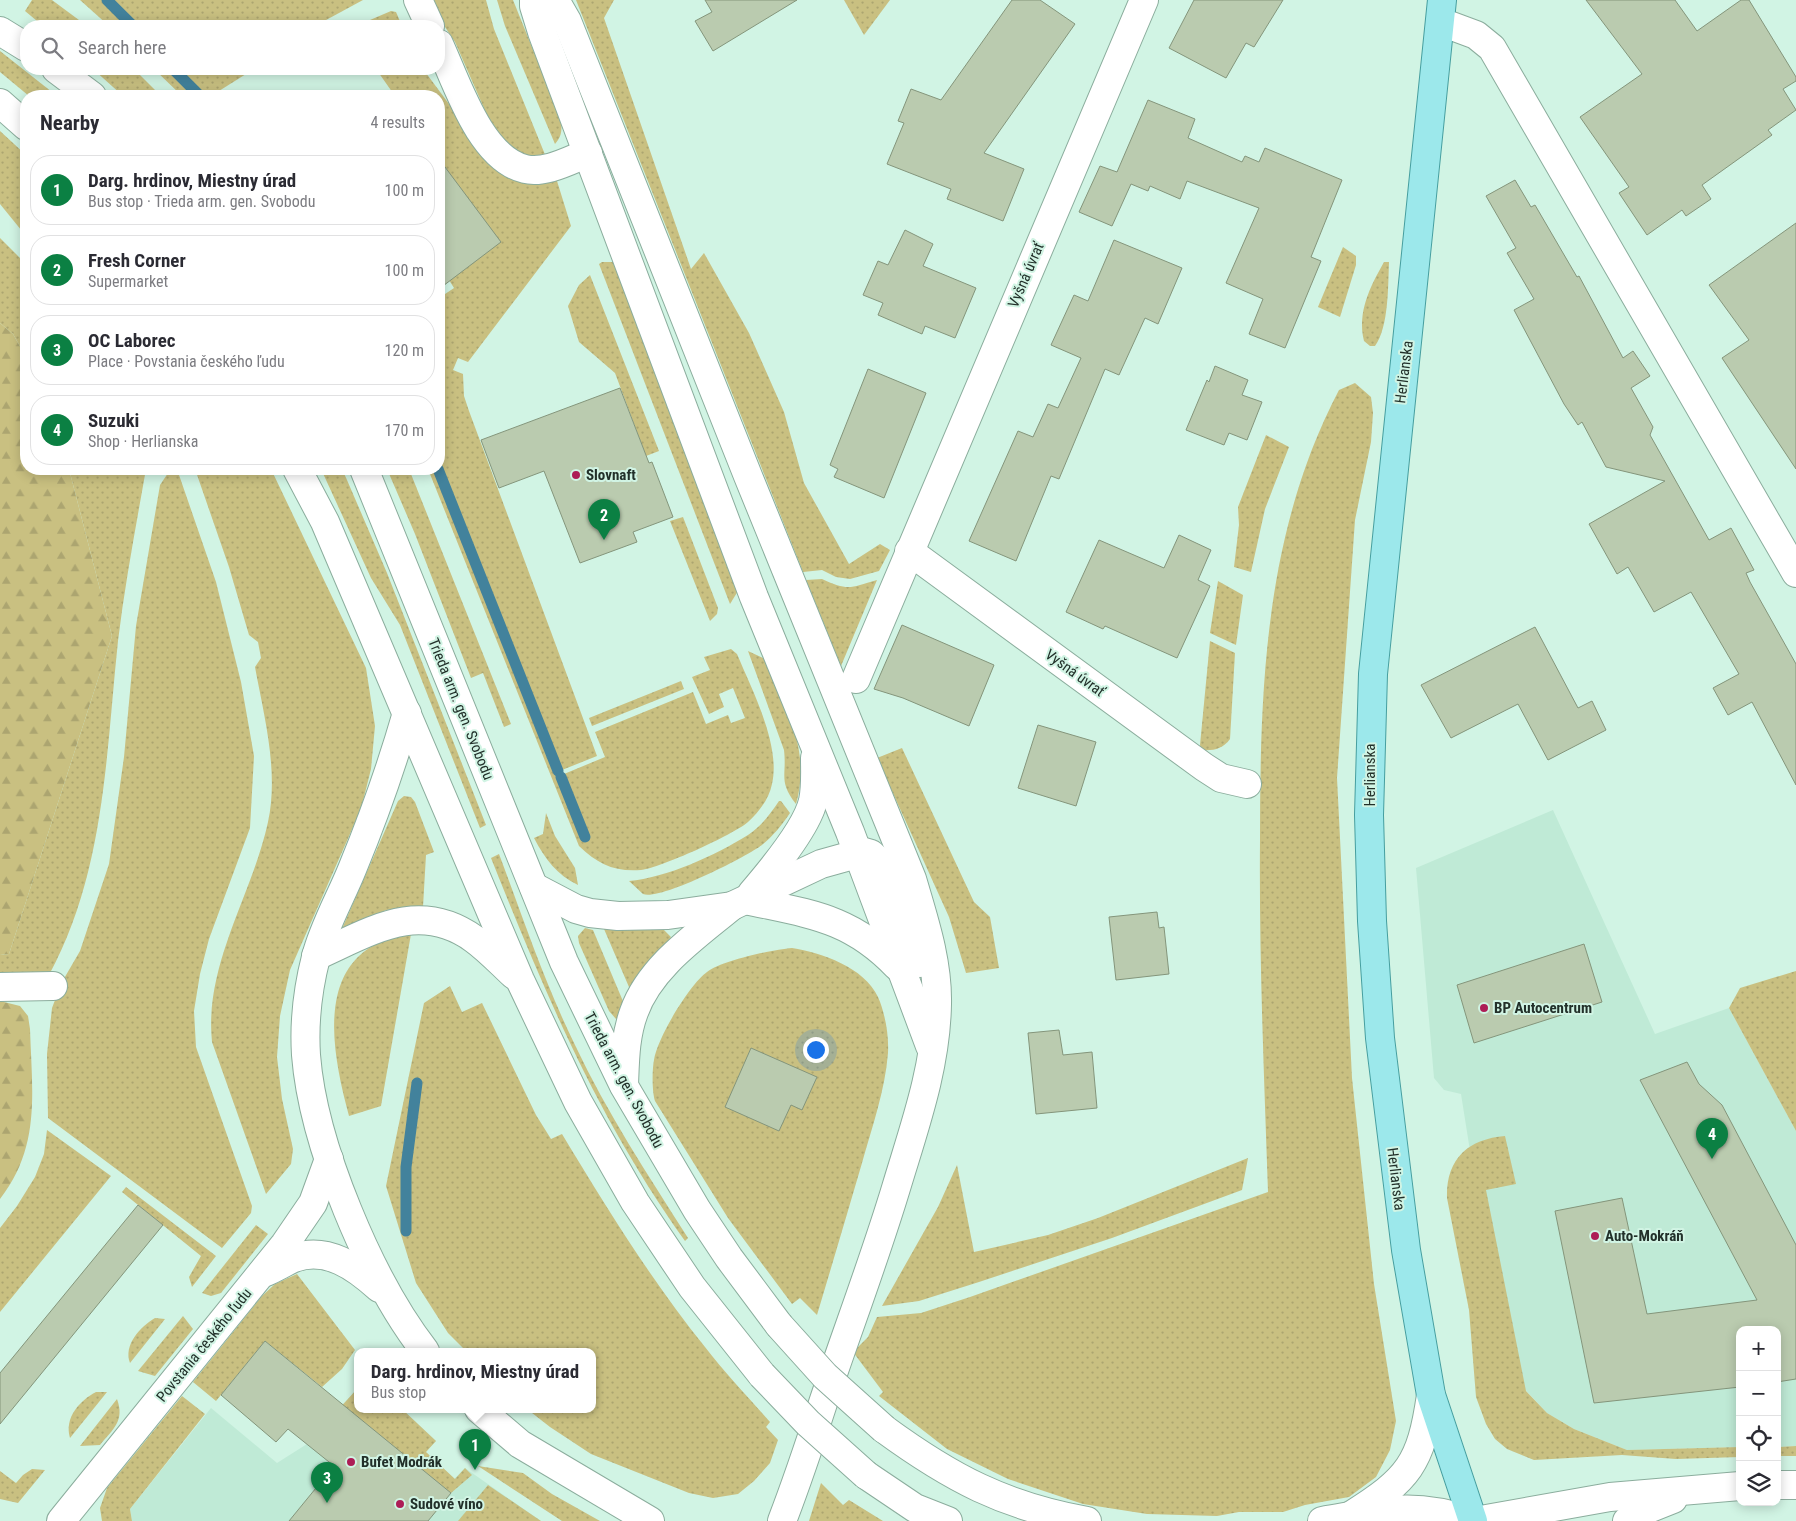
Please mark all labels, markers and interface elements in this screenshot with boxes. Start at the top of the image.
search box [20,20,445,75]
icon: search [38,34,66,62]
text: Search here [78,36,166,59]
text: Nearby [40,111,99,135]
text: 4 results [370,113,425,132]
text: Darg. hrdinov, Miestny úrad [88,169,296,192]
text: 1 [53,181,61,200]
text: 100 m [385,181,424,200]
text: Bus stop · Trieda arm. gen. Svobodu [88,192,315,211]
street label: Vyšná úvrať [1004,239,1048,310]
text: Fresh Corner [88,249,186,272]
text: 2 [53,261,61,280]
text: 100 m [385,261,424,280]
text: Supermarket [88,272,168,291]
text: OC Laborec [88,329,176,352]
street label: Herlianska [1391,340,1417,404]
text: 3 [53,341,61,360]
text: 120 m [385,341,424,360]
text: Place · Povstania českého ľudu [88,352,285,371]
text: Suzuki [88,409,139,432]
text: 4 [53,421,61,440]
text: 170 m [385,421,424,440]
text: Shop · Herlianska [88,432,198,451]
place label: Slovnaft [586,466,636,484]
marker: Slovnaft [570,469,582,481]
pin: 2 [588,499,620,540]
street label: Trieda arm. gen. Svobodu [424,636,498,782]
street label: Vyšná úvrať [1042,645,1108,701]
street label: Herlianska [1361,743,1379,807]
place label: BP Autocentrum [1494,999,1592,1017]
marker: BP Autocentrum [1478,1002,1490,1014]
street label: Trieda arm. gen. Svobodu [581,1009,667,1151]
your location [803,1037,829,1063]
pin: 4 [1696,1118,1728,1159]
street label: Herlianska [1383,1147,1409,1211]
place label: Auto-Mokráň [1605,1227,1684,1245]
marker: Auto-Mokráň [1589,1230,1601,1242]
street label: Povstania českého ľudu [153,1285,255,1405]
map controls [1736,1326,1781,1506]
button: + [1736,1326,1781,1371]
popup [354,1348,596,1413]
text: Darg. hrdinov, Miestny úrad [371,1360,579,1383]
button: − [1736,1371,1781,1416]
text: Bus stop [371,1383,426,1402]
button: locate [1736,1416,1781,1461]
pin: 1 [459,1429,491,1470]
place label: Bufet Modrák [361,1453,443,1471]
marker: Bufet Modrák [345,1456,357,1468]
button: layers [1736,1461,1781,1506]
pin: 3 [311,1462,343,1503]
place label: Sudové víno [410,1495,483,1513]
marker: Sudové víno [394,1498,406,1510]

